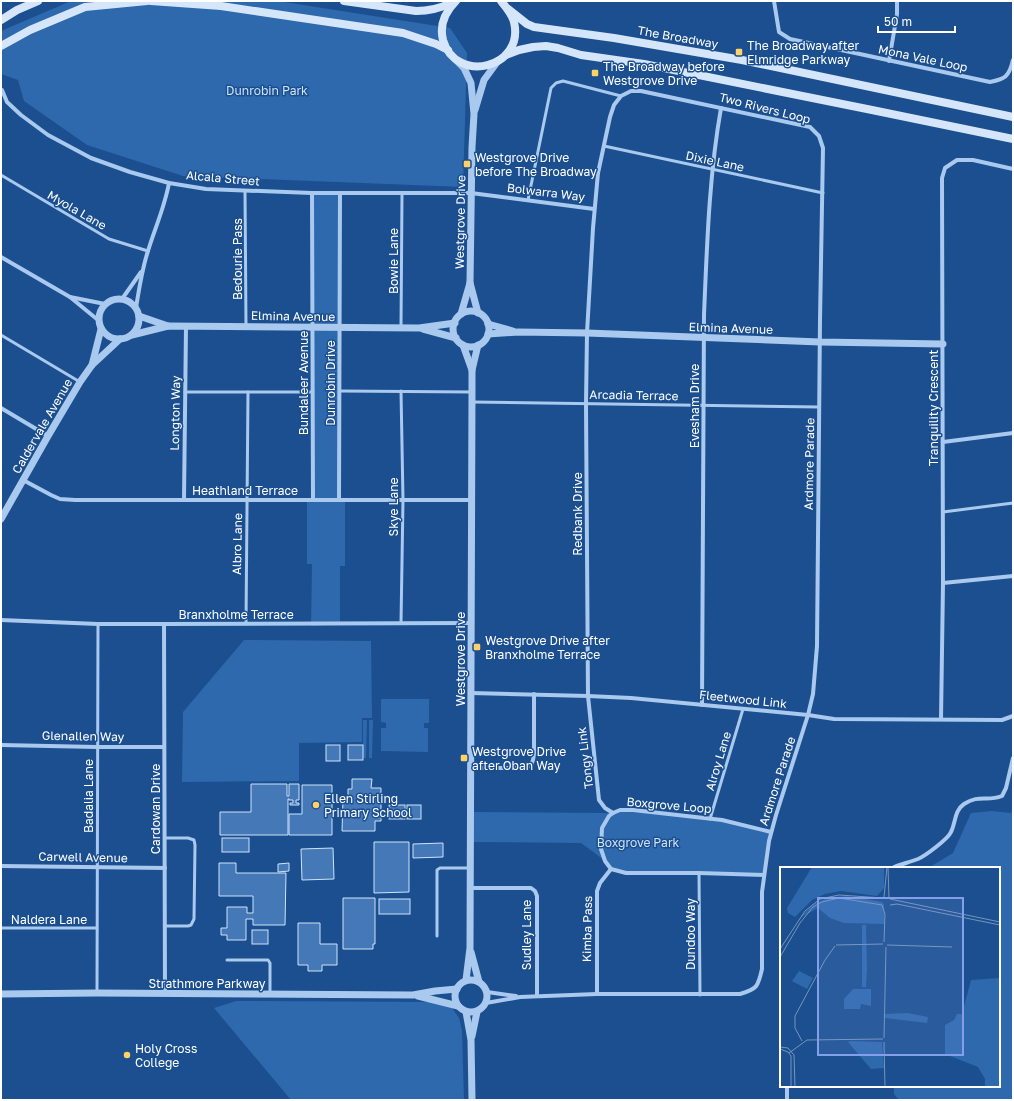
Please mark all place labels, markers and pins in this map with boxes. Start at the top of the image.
place label: The Broadway after Elmridge Parkway [747,38,860,67]
marker: The Broadway after Elmridge Parkway [734,47,744,57]
place label: The Broadway before Westgrove Drive [603,59,725,88]
marker: The Broadway before Westgrove Drive [590,68,600,78]
place label: Westgrove Drive before The Broadway [475,150,597,179]
marker: Westgrove Drive before The Broadway [462,159,472,169]
place label: Westgrove Drive after Branxholme Terrace [485,633,610,662]
marker: Westgrove Drive after Branxholme Terrace [472,642,482,652]
place label: Westgrove Drive after Oban Way [472,744,566,773]
marker: Westgrove Drive after Oban Way [459,753,469,763]
place label: Ellen Stirling Primary School [324,791,412,820]
marker: Ellen Stirling Primary School [311,800,321,810]
place label: Holy Cross College [135,1041,197,1070]
marker: Holy Cross College [122,1050,132,1060]

